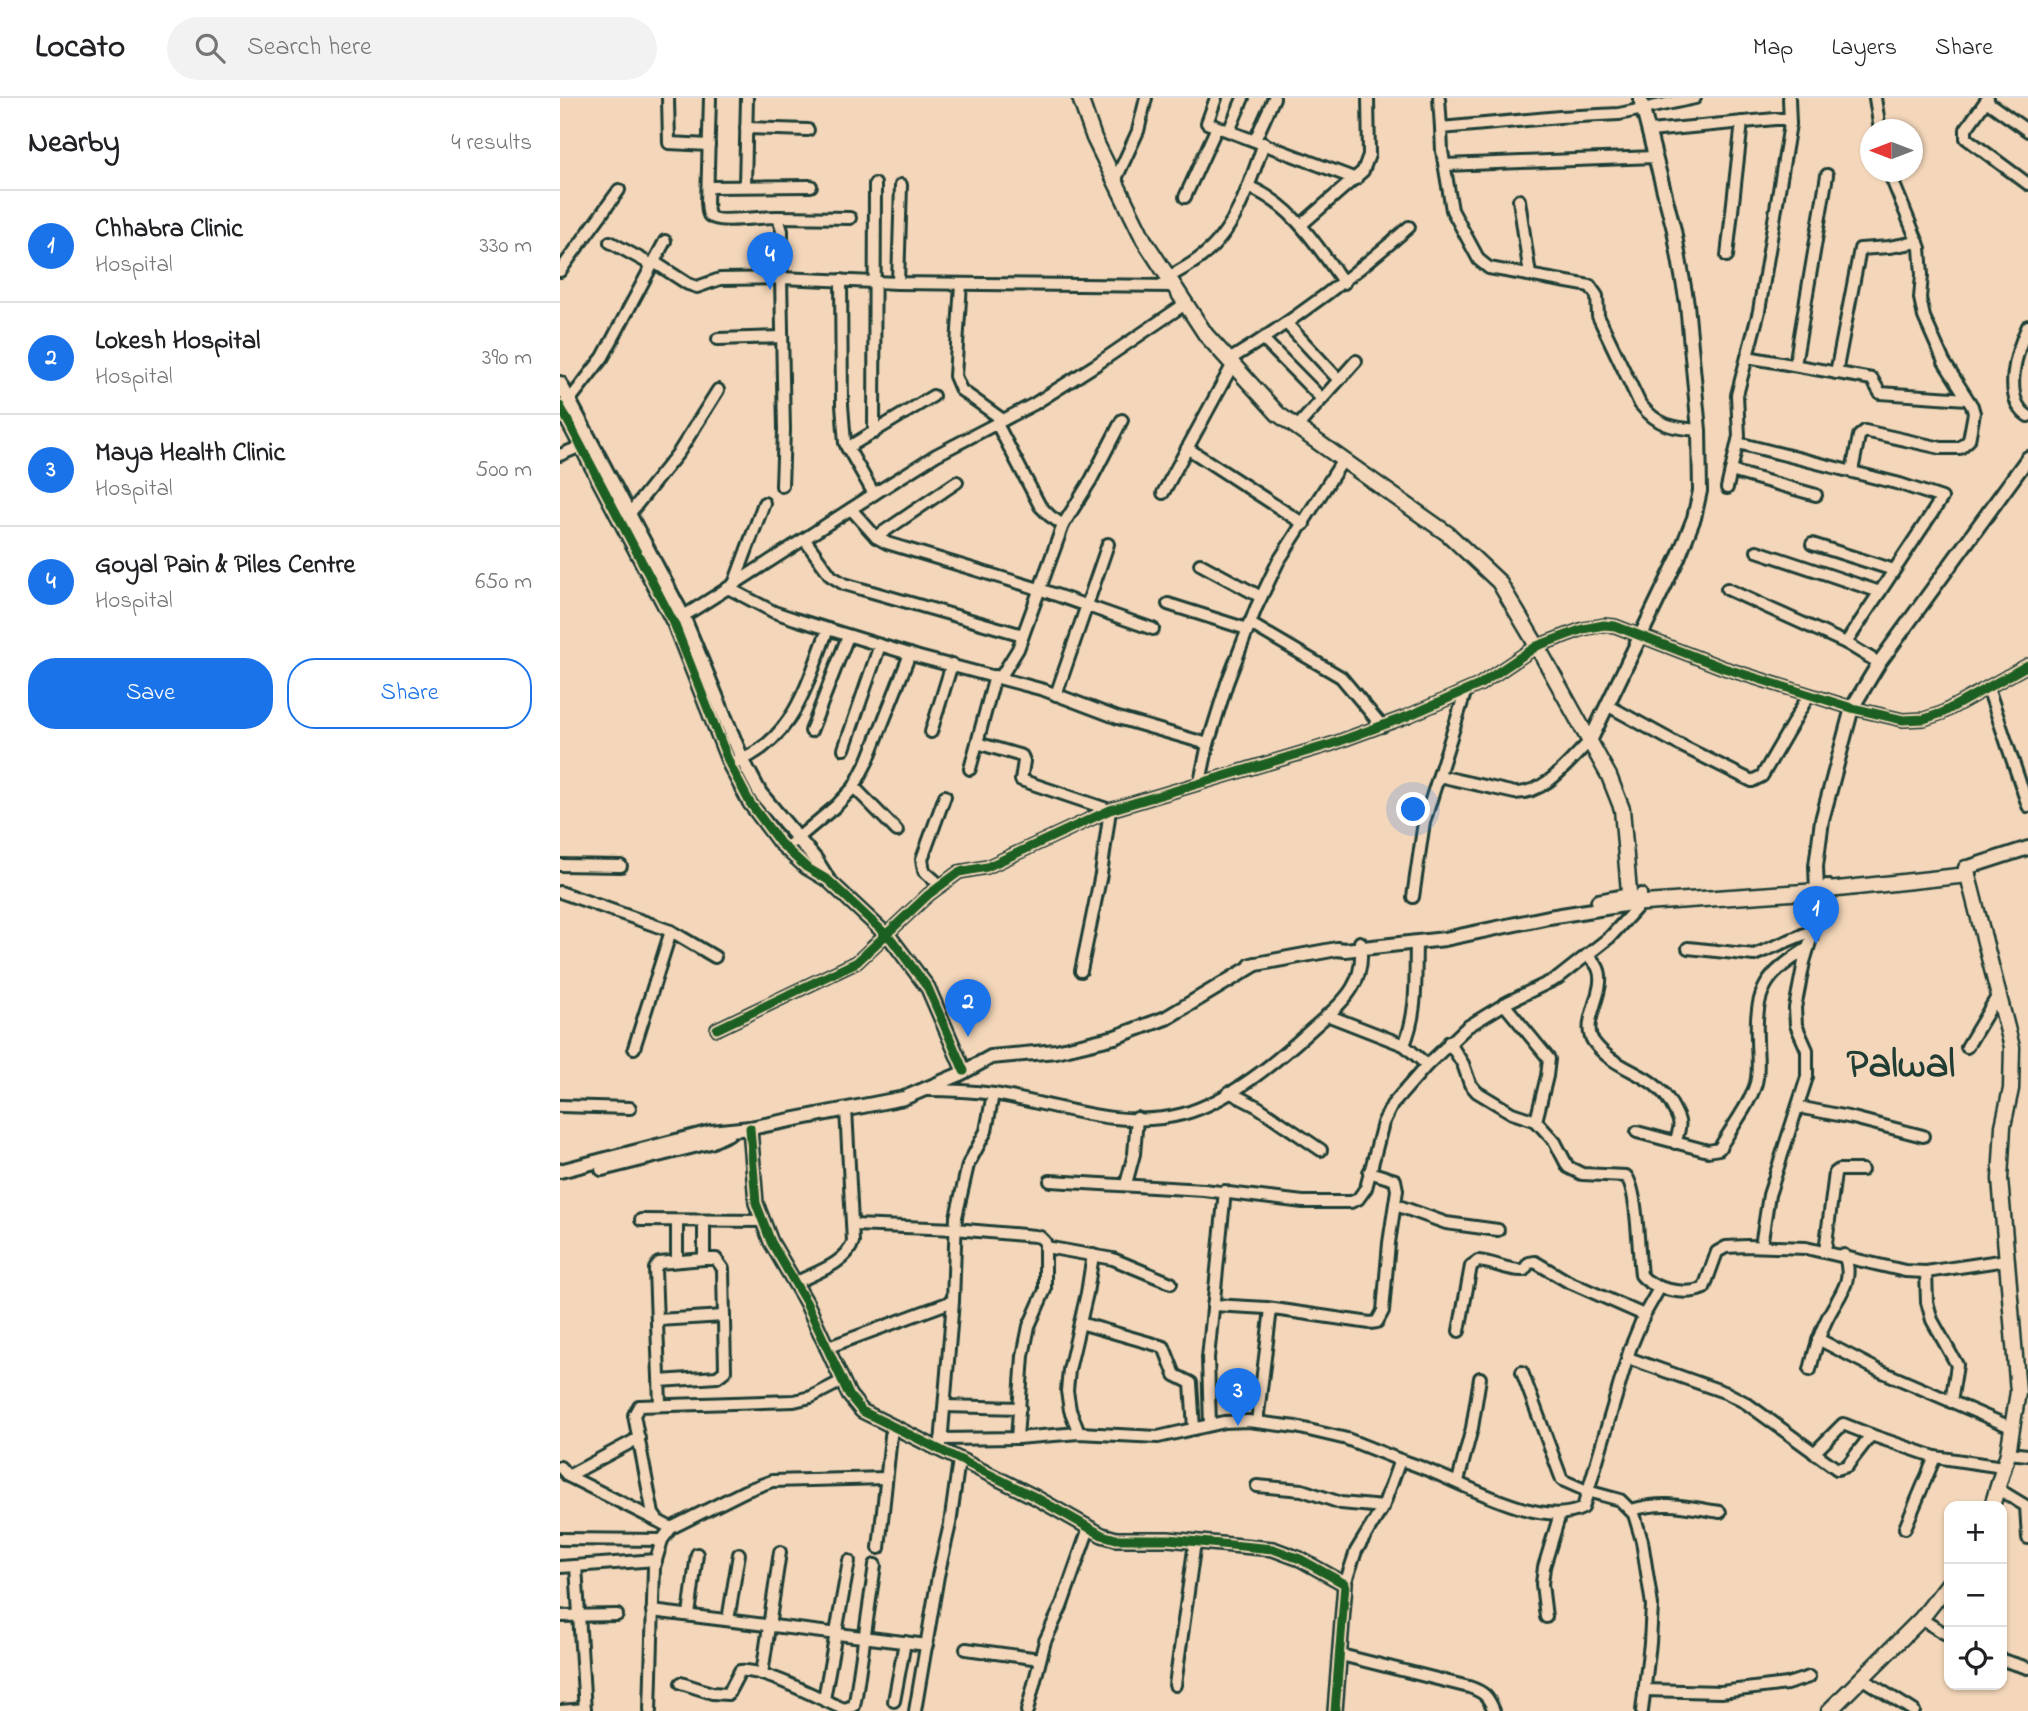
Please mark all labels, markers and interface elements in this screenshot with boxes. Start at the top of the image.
search box [167,17,657,80]
text: Locato [35,24,125,72]
icon: search [191,29,229,67]
text: Search here [247,29,372,67]
text: Map [1753,31,1793,66]
text: Layers [1831,31,1897,66]
text: Share [1935,31,1993,66]
north arrow [1860,119,1923,182]
text: Nearby [28,122,120,166]
text: 4 results [451,127,532,160]
text: Chhabra Clinic [95,211,243,249]
text: 1 [47,230,55,263]
text: 330 m [479,230,532,263]
pin: 4 [747,232,793,290]
text: Hospital [95,249,173,282]
text: Lokesh Hospital [95,323,260,361]
text: 2 [45,342,57,375]
text: 390 m [482,342,532,375]
text: Hospital [95,361,173,394]
text: Maya Health Clinic [95,435,285,473]
text: 3 [46,454,56,487]
text: 500 m [475,454,532,487]
text: Hospital [95,473,173,506]
text: Goyal Pain & Piles Centre [95,547,355,585]
text: 4 [46,566,56,599]
text: 650 m [475,566,532,599]
text: Hospital [95,585,173,618]
button: Save [28,658,273,729]
button: Share [287,658,532,729]
your location [1396,792,1430,826]
pin: 1 [1793,886,1839,944]
pin: 2 [945,979,991,1037]
district label: Palwal [1847,1035,1955,1096]
pin: 3 [1215,1368,1261,1426]
map controls [1944,1501,2007,1690]
button: + [1944,1501,2007,1564]
button: − [1944,1564,2007,1627]
button: locate [1944,1627,2007,1690]

